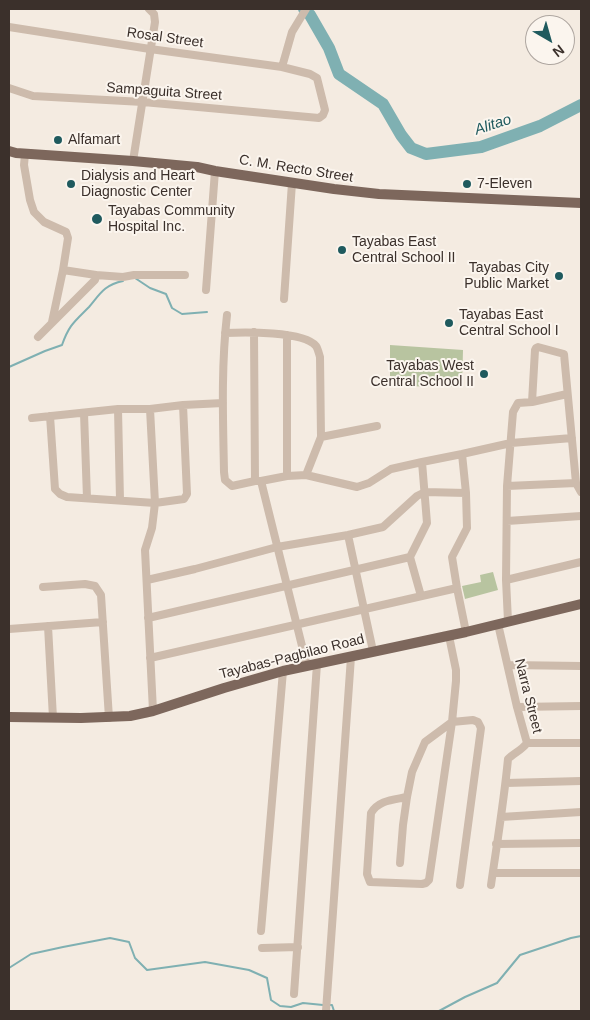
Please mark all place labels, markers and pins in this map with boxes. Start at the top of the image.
place label: Alfamart [68,132,120,148]
marker: Alfamart [52,134,64,146]
place label: Dialysis and Heart Diagnostic Center [81,168,195,200]
place label: 7-Eleven [477,176,532,192]
marker: Dialysis and Heart Diagnostic Center [65,178,77,190]
marker: 7-Eleven [461,178,473,190]
place label: Tayabas Community Hospital Inc. [108,203,235,236]
marker: Tayabas Community Hospital Inc. [90,212,104,226]
place label: Tayabas East Central School II [352,234,455,266]
marker: Tayabas East Central School II [336,244,348,256]
place label: Tayabas City Public Market [464,260,549,292]
marker: Tayabas City Public Market [553,270,565,282]
place label: Tayabas East Central School I [459,307,559,340]
marker: Tayabas East Central School I [443,317,455,329]
place label: Tayabas West Central School II [371,358,474,391]
marker: Tayabas West Central School II [478,368,490,380]

